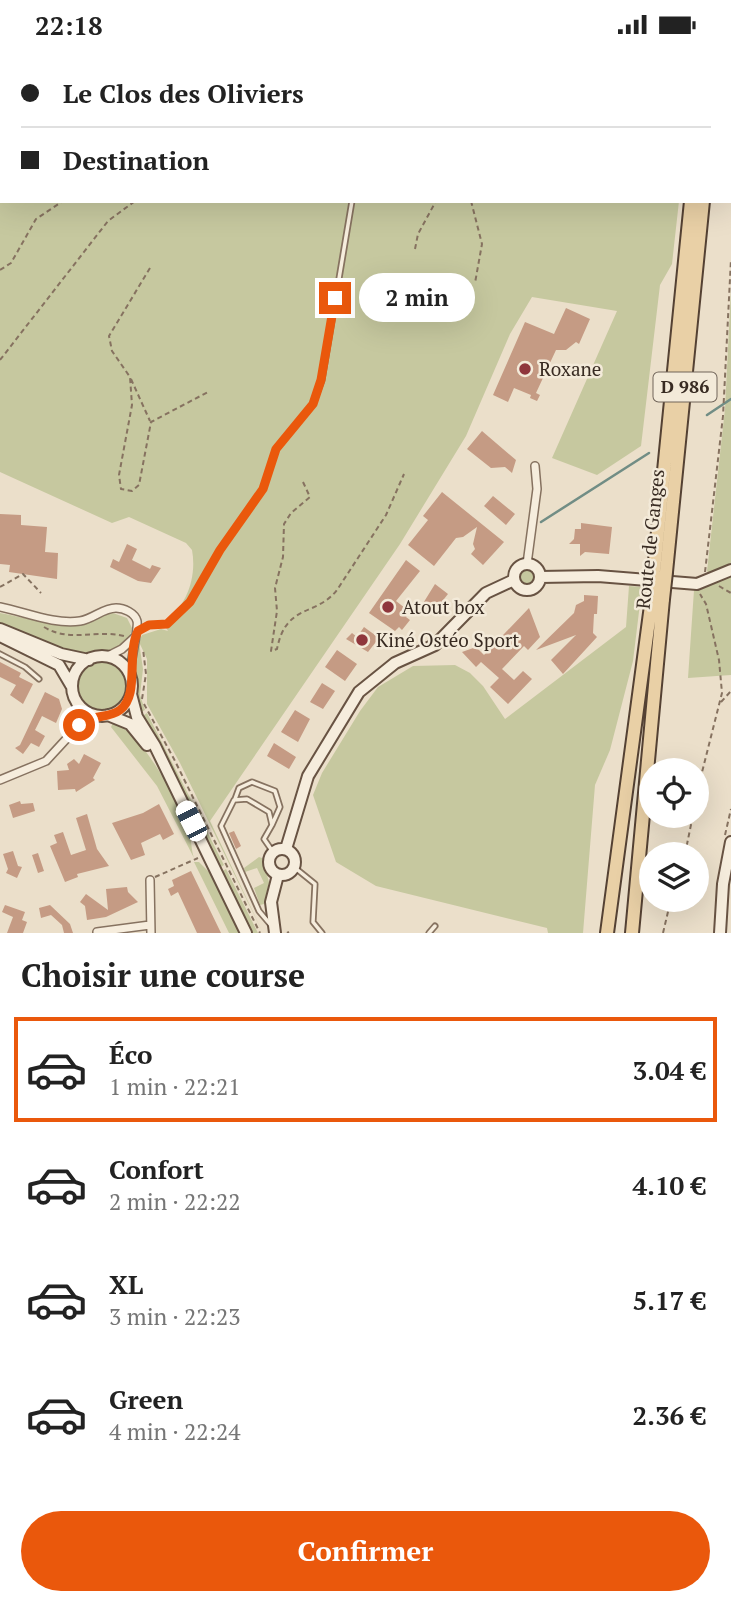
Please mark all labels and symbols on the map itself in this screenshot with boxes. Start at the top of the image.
callout: 2 min [360,273,475,323]
route end [319,282,351,314]
place label: Roxane [539,356,601,381]
marker: Roxane [517,361,533,377]
road number: D 986 [654,373,716,401]
street label: Route de Ganges [630,468,669,610]
place label: Atout box [402,594,485,619]
marker: Atout box [380,599,396,615]
place label: Kiné Ostéo Sport [376,627,519,652]
marker: Kiné Ostéo Sport [354,632,370,648]
route start [63,709,95,741]
car [173,798,210,844]

